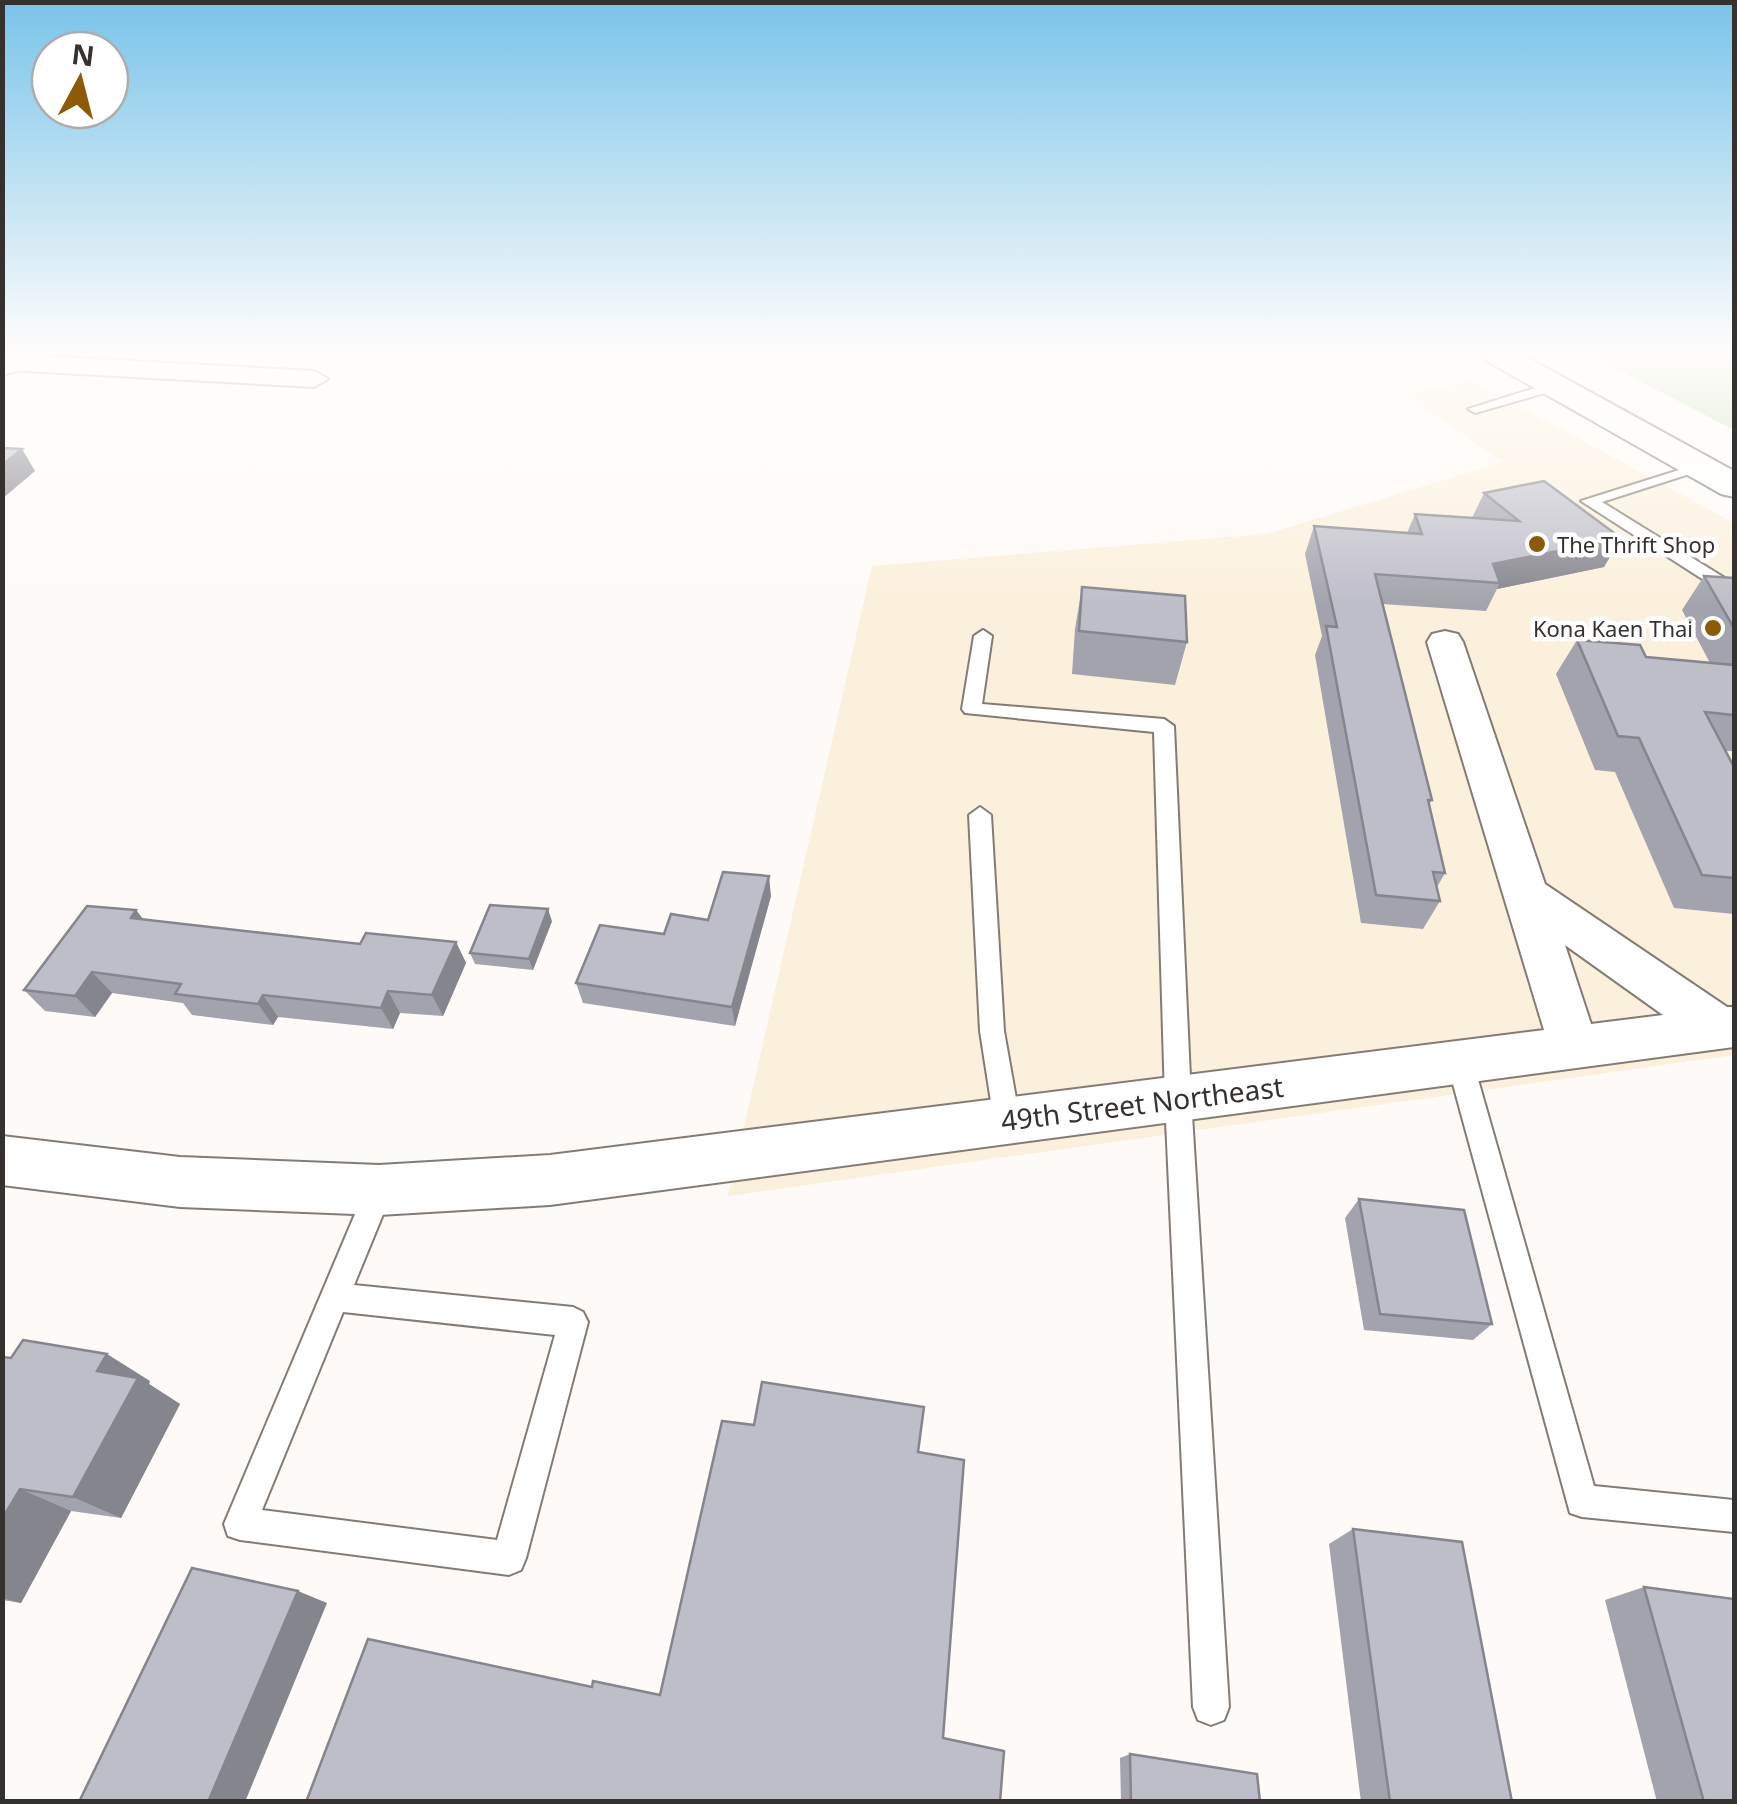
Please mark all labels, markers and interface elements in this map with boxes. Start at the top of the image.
north arrow [30,30,130,130]
text: N [70,34,97,74]
place label: The Thrift Shop [1557,529,1715,559]
marker: The Thrift Shop [1526,533,1548,555]
place label: Kona Kaen Thai [1533,613,1693,643]
marker: Kona Kaen Thai [1702,617,1724,639]
street label: 49th Street Northeast [999,1067,1285,1139]

